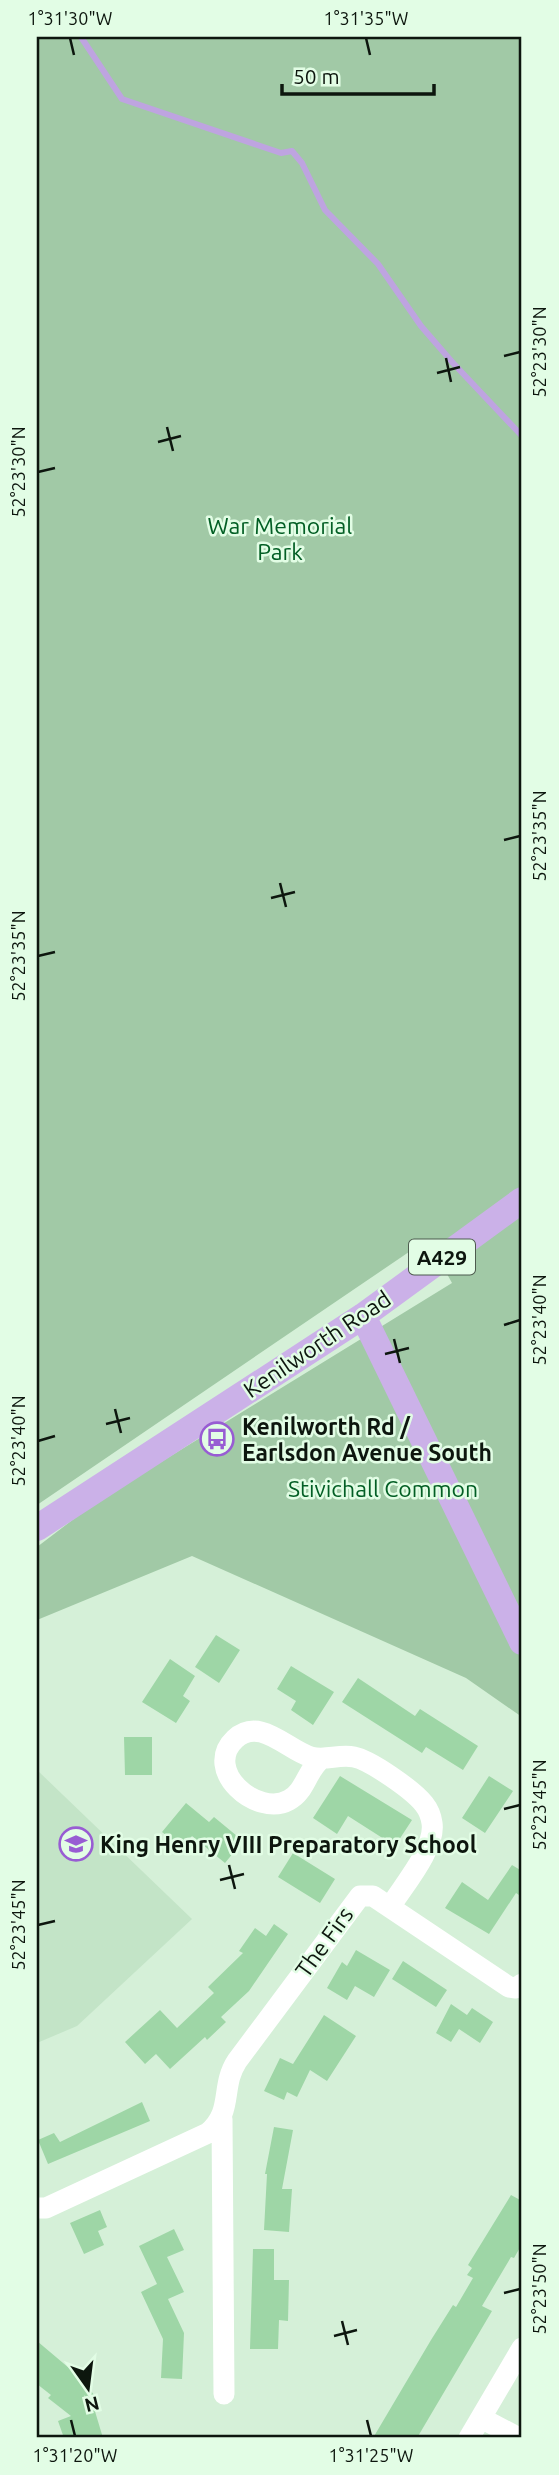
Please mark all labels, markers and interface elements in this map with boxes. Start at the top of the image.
text: 1°31'30"W [28,8,113,28]
text: 1°31'35"W [324,8,409,28]
scale bar [282,52,435,96]
text: 50 m [293,64,340,88]
text: 52°23'30"N [529,306,549,398]
text: 52°23'30"N [8,426,28,518]
park label: War Memorial Park [208,513,352,564]
text: 52°23'35"N [529,790,549,882]
text: 52°23'35"N [8,910,28,1002]
road number: A429 [409,1240,475,1274]
text: 52°23'40"N [529,1274,549,1366]
street label: Kenilworth Road [239,1286,395,1402]
text: 52°23'40"N [8,1395,28,1487]
place label: Kenilworth Rd / Earlsdon Avenue South [242,1414,492,1465]
bus stop icon: Kenilworth Rd / Earlsdon Avenue South [198,1420,236,1458]
park label: Stivichall Common [288,1476,478,1501]
text: 52°23'45"N [529,1759,549,1851]
school or university icon: King Henry VIII Preparatory School [57,1825,95,1863]
place label: King Henry VIII Preparatory School [100,1832,477,1857]
text: 52°23'45"N [8,1879,28,1971]
street label: The Firs [290,1902,358,1982]
text: 52°23'50"N [529,2243,549,2335]
north arrow [52,2352,122,2422]
text: N [83,2392,102,2417]
text: 1°31'20"W [33,2445,118,2465]
text: 1°31'25"W [329,2445,414,2465]

